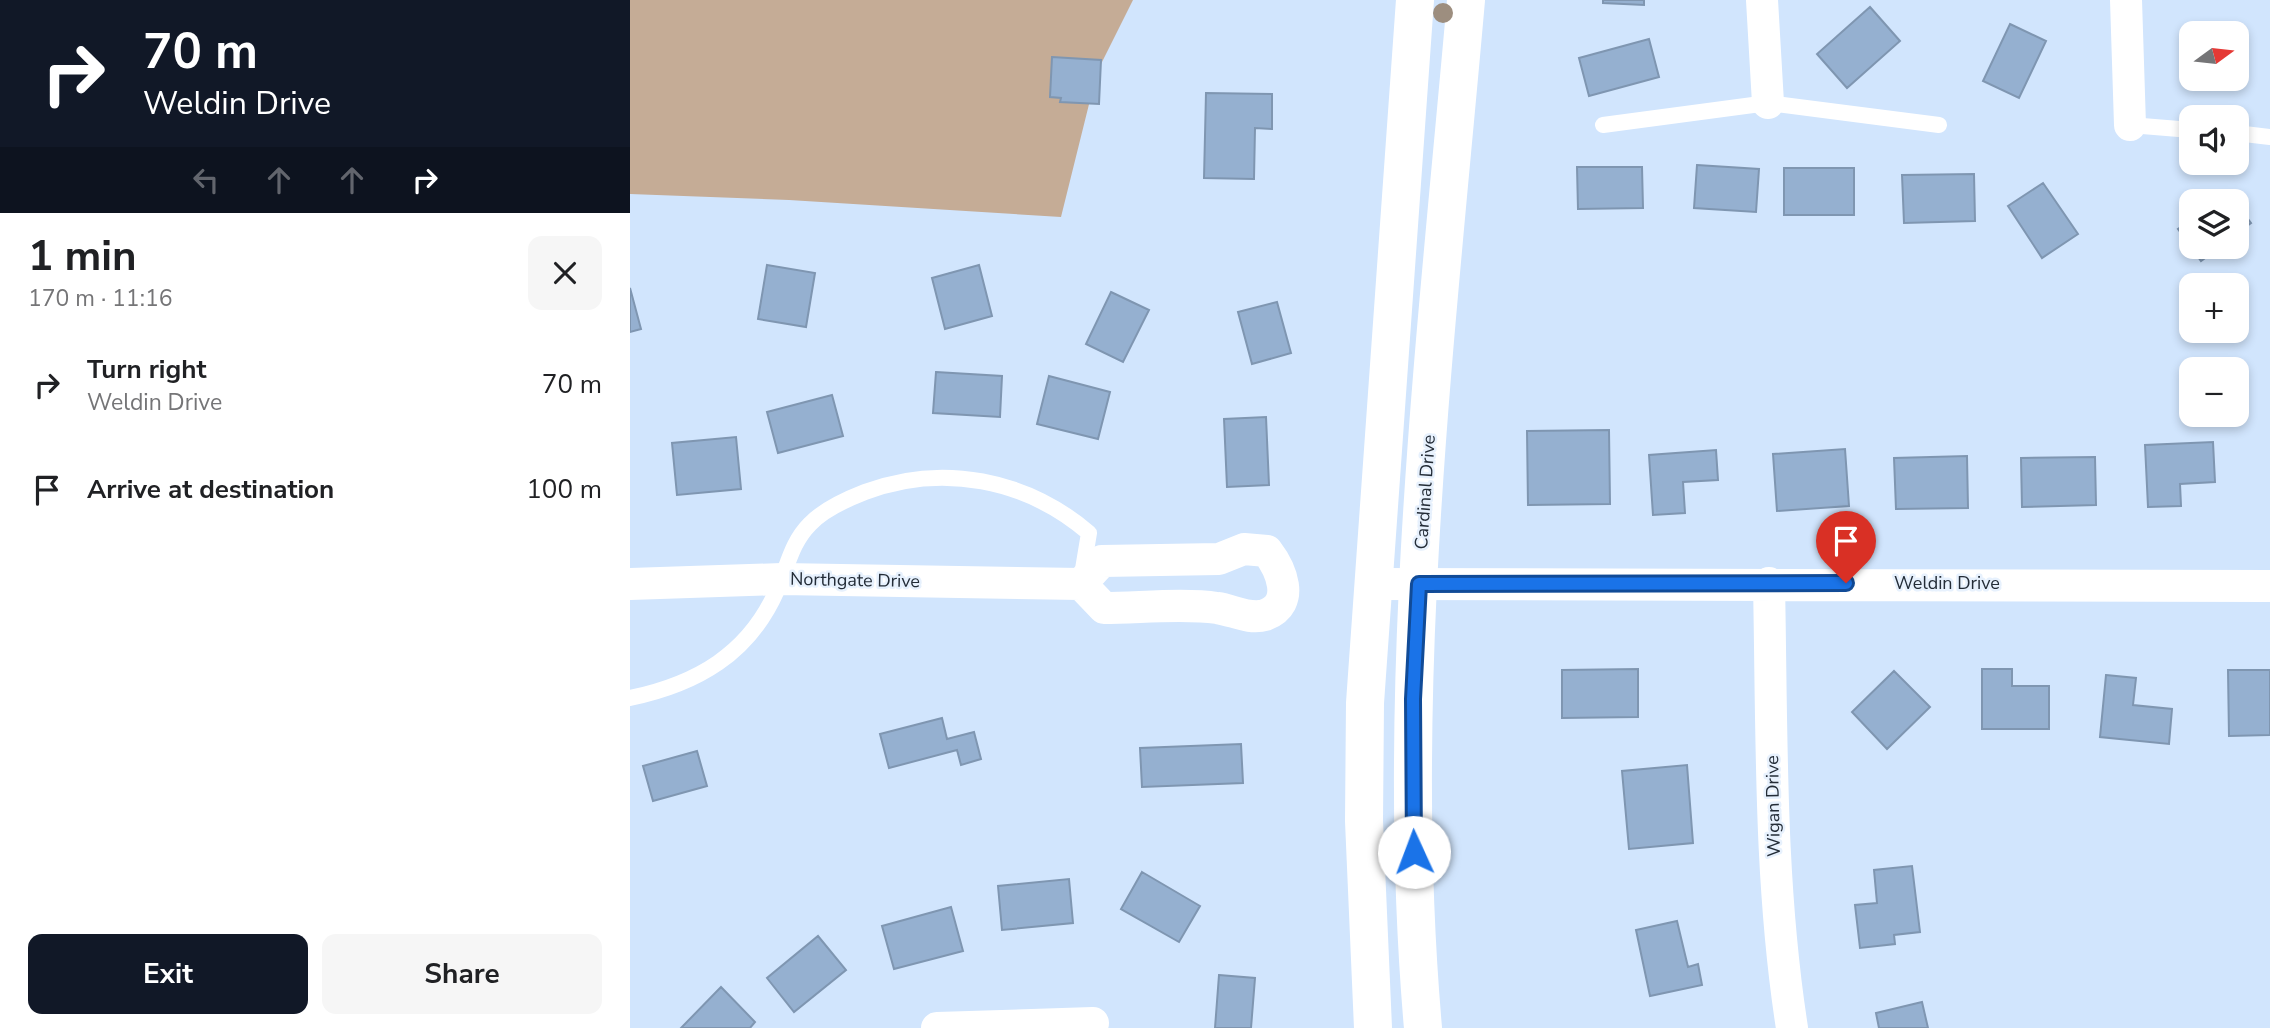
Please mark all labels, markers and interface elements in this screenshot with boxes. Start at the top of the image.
text: 70 m [143,18,258,85]
north arrow [2179,21,2249,91]
map controls [2179,21,2249,427]
icon: right [28,28,119,119]
text: Weldin Drive [143,82,331,125]
button: sound [2179,105,2249,175]
icon: left [187,161,225,199]
icon: ahead [260,161,298,199]
icon: ahead [333,161,371,199]
icon: right [406,161,444,199]
button: layers [2179,189,2249,259]
text: 1 min [28,228,137,285]
button: close [528,236,602,310]
button: + [2179,273,2249,343]
text: 170 m · 11:16 [28,283,173,314]
text: Turn right [87,352,206,387]
button: − [2179,357,2249,427]
icon: right [28,366,66,404]
text: 70 m [542,367,602,402]
text: Weldin Drive [87,387,222,418]
street label: Cardinal Drive [1409,434,1441,550]
icon: arrive [28,471,66,509]
text: Arrive at destination [87,472,334,507]
text: 100 m [526,472,602,507]
pin [1816,511,1876,583]
icon: arrive [1827,522,1865,560]
street label: Northgate Drive [790,567,920,593]
street label: Weldin Drive [1894,571,2000,595]
street label: Wigan Drive [1760,755,1786,857]
position arrow [1377,815,1451,889]
button: Exit [28,934,308,1014]
button: Share [322,934,602,1014]

